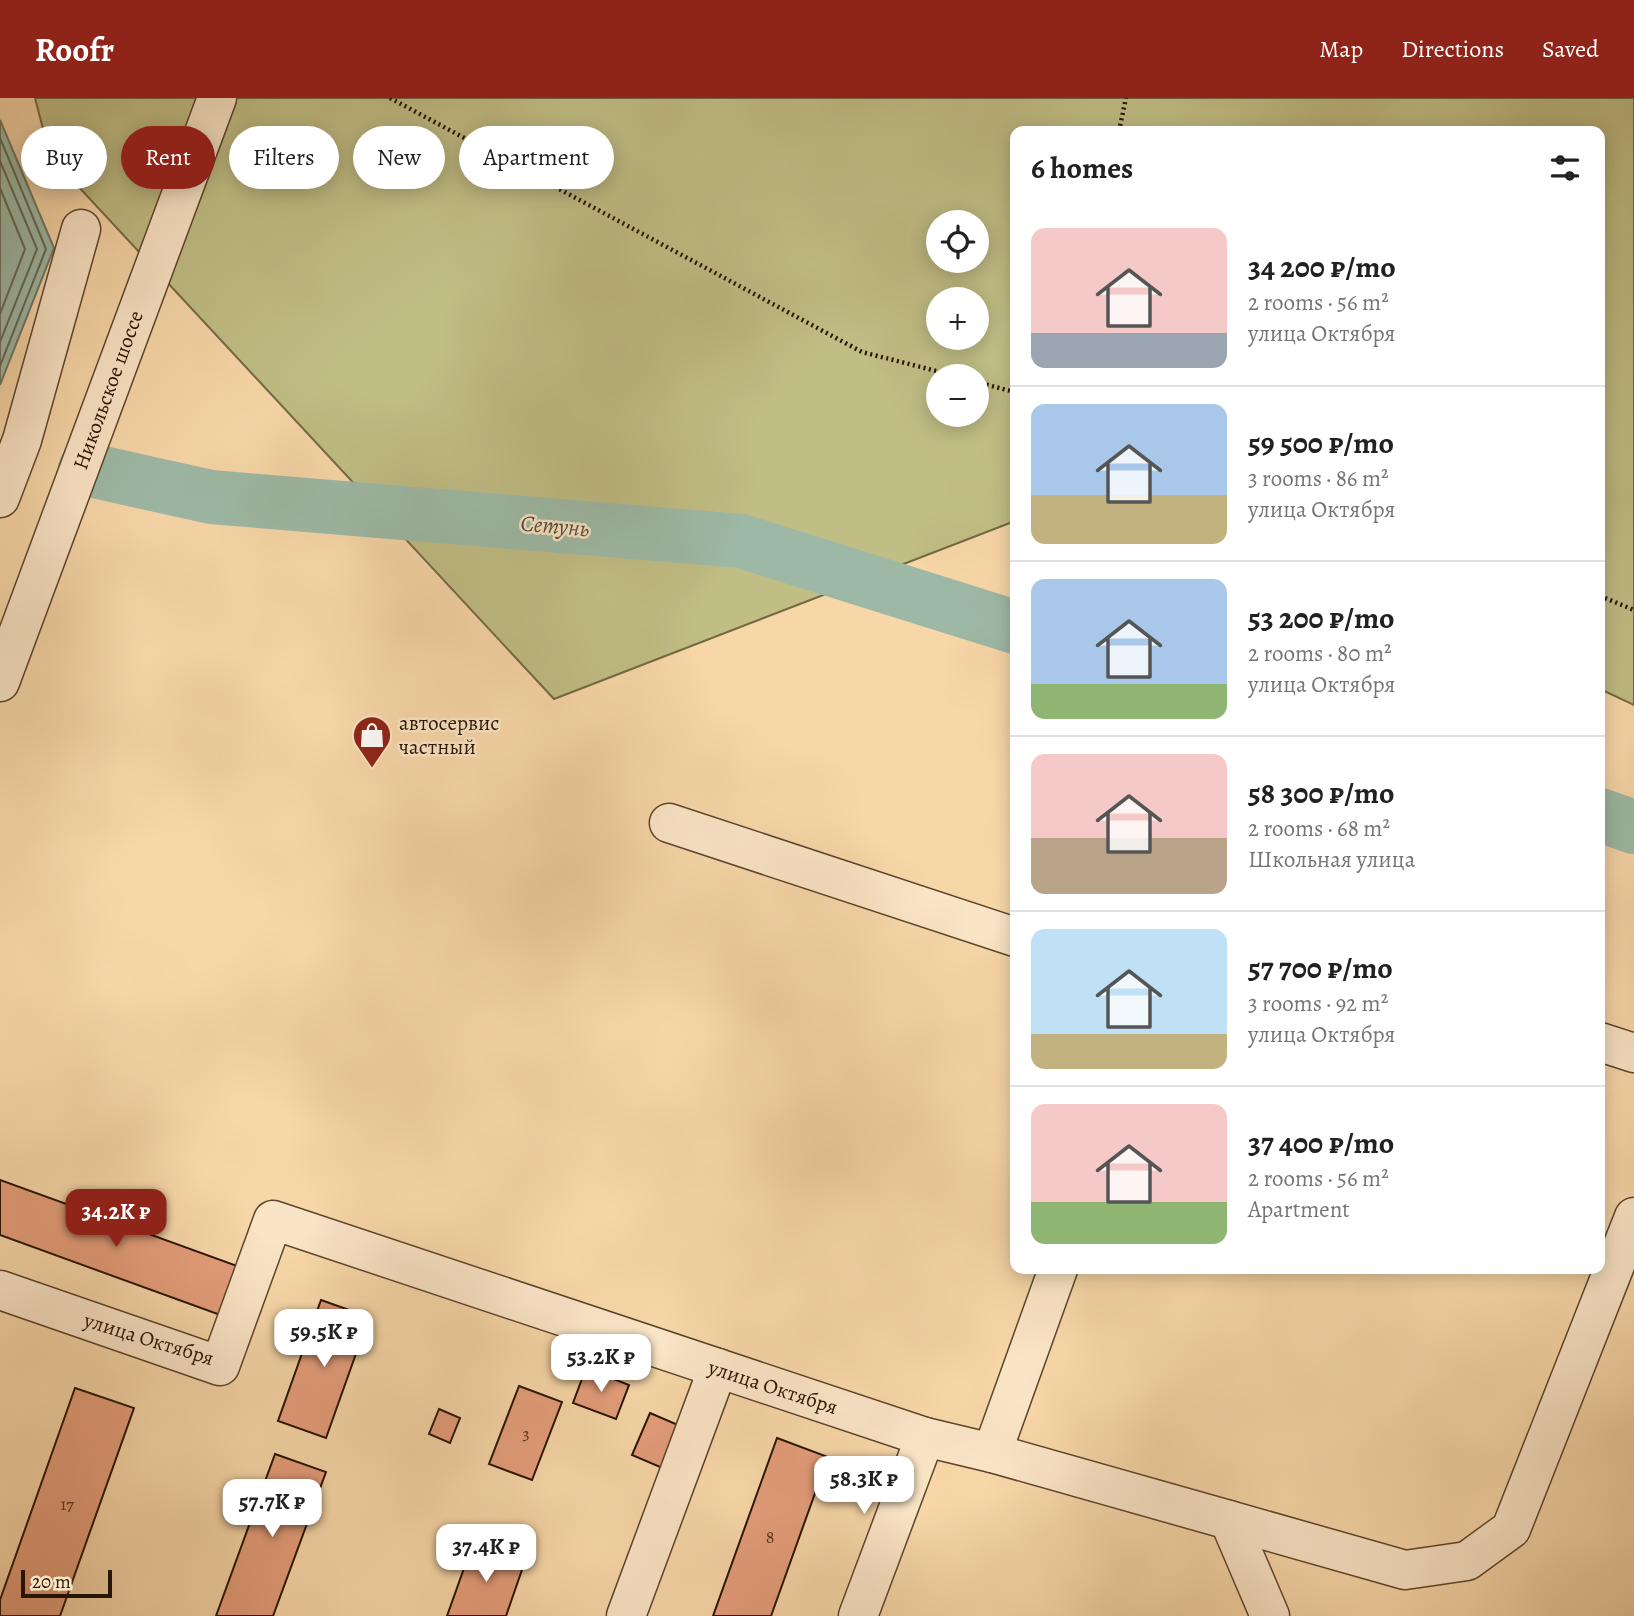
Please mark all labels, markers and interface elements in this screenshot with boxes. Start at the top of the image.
text: Roofr [35,27,114,72]
text: Map [1319,33,1363,65]
text: Directions [1401,33,1504,65]
text: Saved [1542,33,1599,65]
chip: Buy [21,126,107,189]
chip: Rent [121,126,215,189]
chip: Filters [229,126,339,189]
chip: New [353,126,445,189]
chip: Apartment [459,126,614,189]
text: 6 homes [1031,148,1133,188]
icon: filters [1546,149,1584,187]
map controls [926,210,989,427]
button: locate [926,210,989,273]
text: 34 200 ₽/mo [1248,247,1396,287]
icon: home [1087,256,1171,340]
button: + [926,287,989,350]
text: 2 rooms · 56 m² [1248,287,1389,318]
street label: Никольское шоссе [66,306,150,474]
text: улица Октября [1248,318,1395,349]
button: − [926,364,989,427]
text: 59 500 ₽/mo [1248,423,1394,463]
icon: home [1087,432,1171,516]
text: 3 rooms · 86 m² [1248,463,1389,494]
text: улица Октября [1248,494,1395,525]
water label: Сетунь [519,508,591,544]
text: 53 200 ₽/mo [1248,598,1395,638]
icon: home [1087,607,1171,691]
text: 2 rooms · 80 m² [1248,638,1392,669]
text: улица Октября [1248,669,1395,700]
place label: автосервис частный [399,709,499,761]
shop icon: автосервис частный [351,714,393,769]
text: 58 300 ₽/mo [1248,773,1394,813]
icon: home [1087,782,1171,866]
text: 2 rooms · 68 m² [1248,813,1390,844]
text: Школьная улица [1248,844,1415,875]
text: 57 700 ₽/mo [1248,948,1393,988]
icon: home [1087,957,1171,1041]
text: 3 rooms · 92 m² [1248,988,1388,1019]
text: улица Октября [1248,1019,1395,1050]
text: 37 400 ₽/mo [1248,1123,1394,1163]
icon: home [1087,1132,1171,1216]
text: 2 rooms · 56 m² [1248,1163,1389,1194]
pin: 34.2K ₽ [51,1190,181,1249]
text: Apartment [1248,1194,1350,1225]
text: 34.2K ₽ [82,1196,150,1227]
street label: улица Октября [80,1306,217,1372]
pin: 59.5K ₽ [259,1310,389,1369]
text: 59.5K ₽ [290,1316,358,1347]
pin: 53.2K ₽ [536,1334,666,1394]
text: 53.2K ₽ [567,1341,635,1372]
street label: улица Октября [704,1353,841,1421]
house number: 3 [522,1421,530,1445]
pin: 58.3K ₽ [799,1456,929,1516]
text: 58.3K ₽ [830,1463,898,1494]
pin: 57.7K ₽ [207,1480,337,1539]
text: 57.7K ₽ [239,1486,305,1517]
house number: 17 [60,1492,74,1516]
pin: 37.4K ₽ [421,1524,551,1584]
house number: 8 [766,1525,774,1549]
text: 37.4K ₽ [452,1531,520,1562]
scale bar [21,1567,112,1599]
text: 20 m [32,1569,71,1595]

